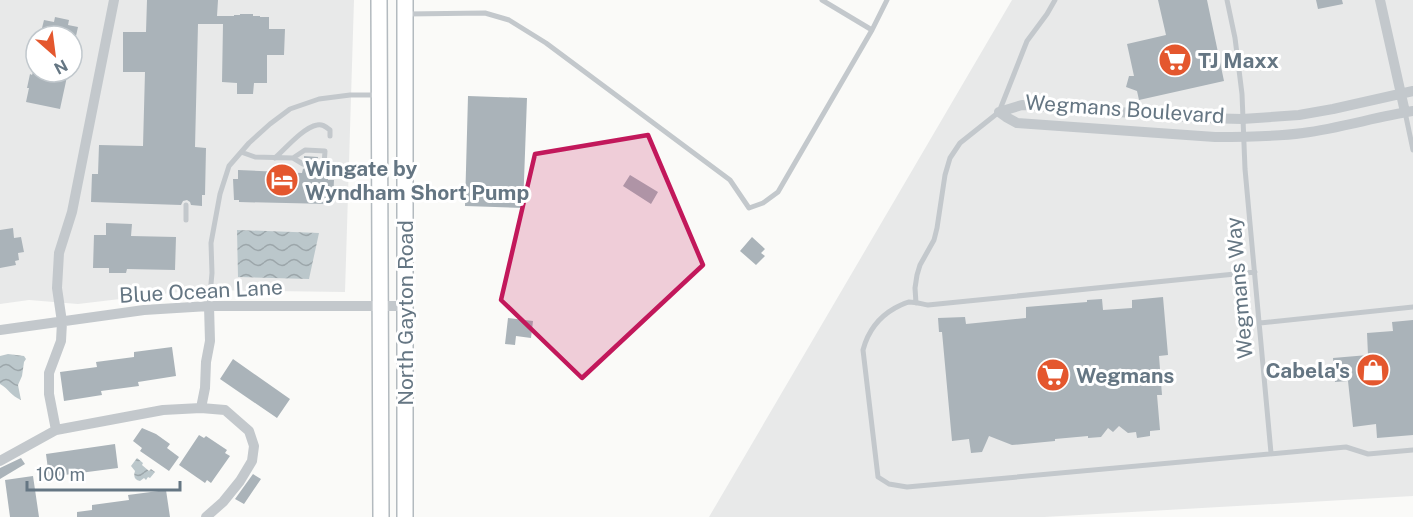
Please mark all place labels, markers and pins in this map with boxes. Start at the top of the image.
supermarket icon: TJ Maxx [1157,42,1193,78]
place label: TJ Maxx [1198,48,1279,73]
place label: Wingate by Wyndham Short Pump [305,156,529,205]
hotel icon: Wingate by Wyndham Short Pump [264,162,300,198]
shop icon: Cabela's [1355,352,1391,388]
supermarket icon: Wegmans [1035,357,1071,393]
place label: Cabela's [1266,358,1350,383]
place label: Wegmans [1076,363,1174,388]

